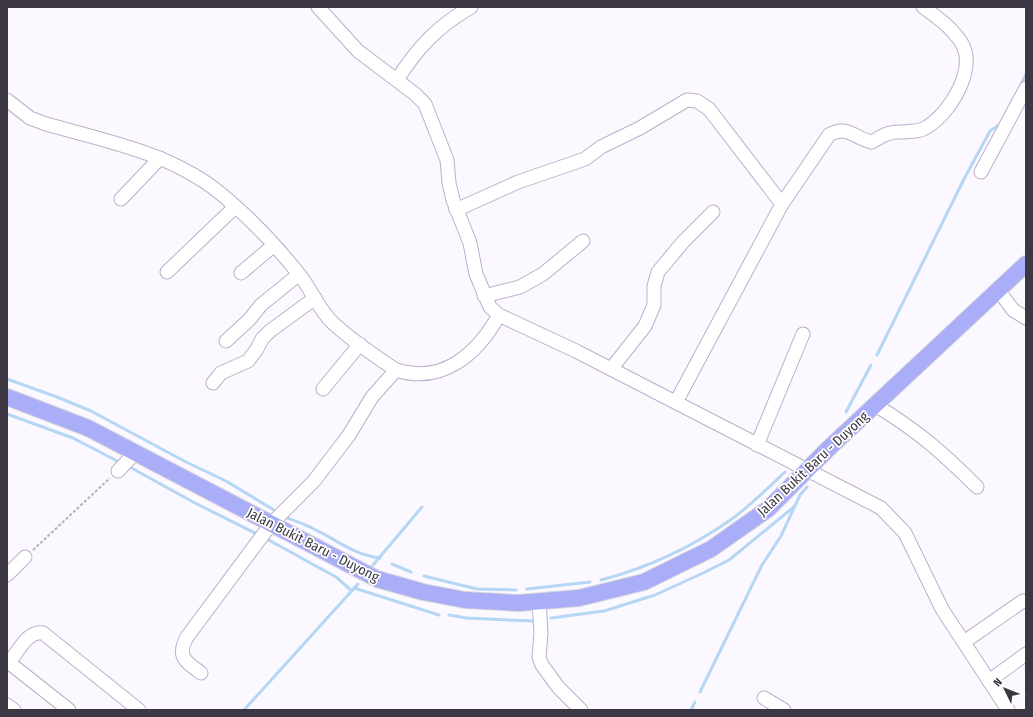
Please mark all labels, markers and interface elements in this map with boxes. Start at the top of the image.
street label: Jalan Bukit Baru - Duyong [754,408,873,520]
street label: Jalan Bukit Baru - Duyong [244,504,382,586]
north arrow [985,669,1025,709]
text: N [991,676,1005,689]

